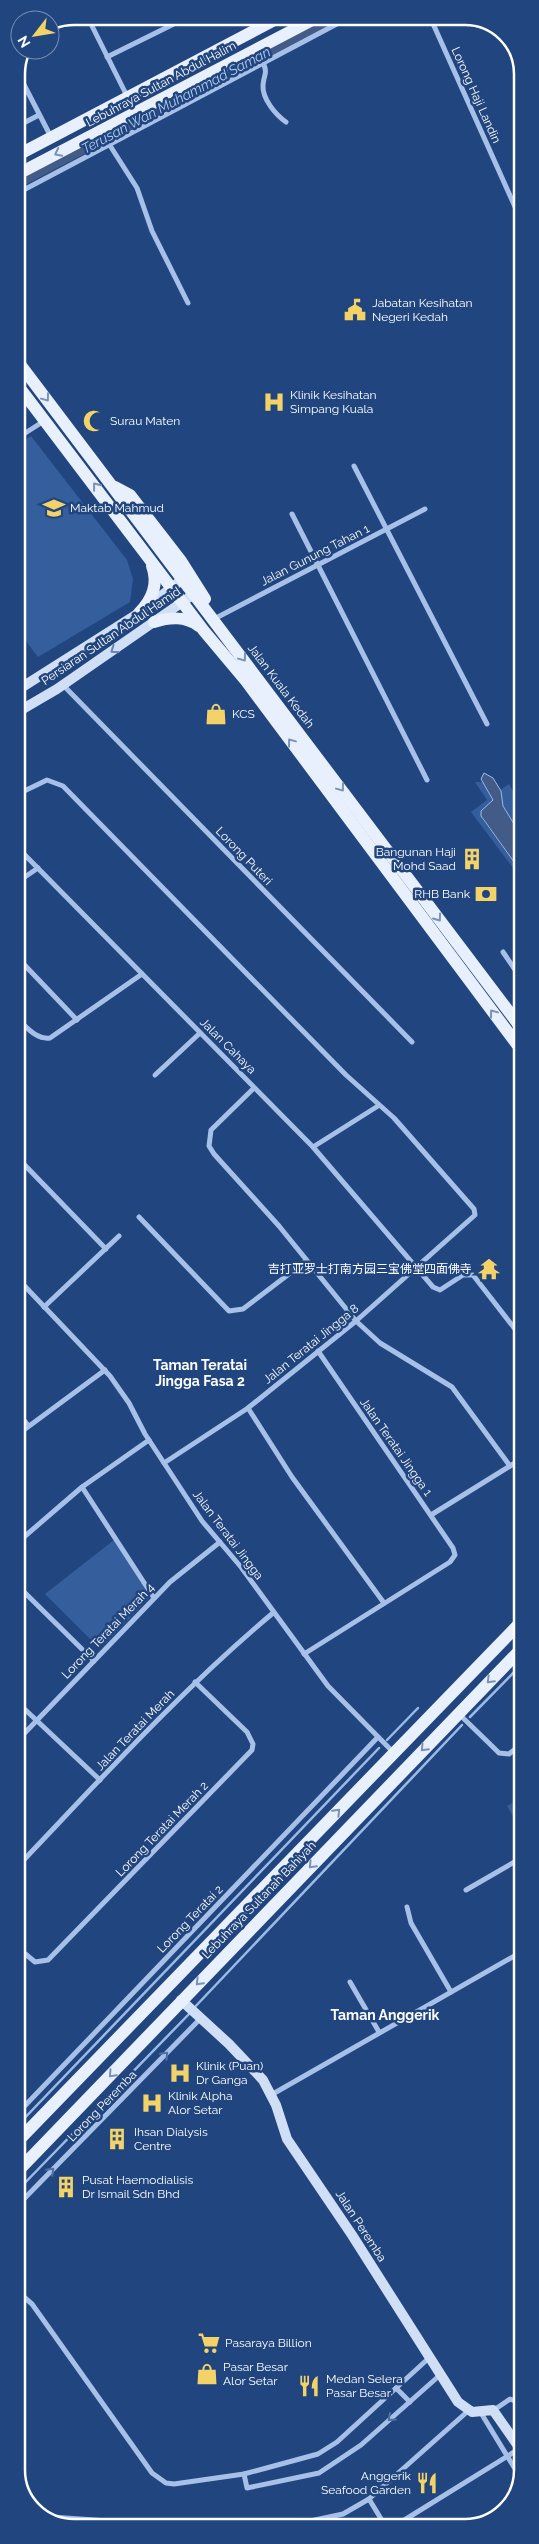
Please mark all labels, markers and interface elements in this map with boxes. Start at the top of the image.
north arrow [10,10,60,60]
text: N [14,33,33,50]
street label: Lebuhraya Sultan Abdul Halim [83,38,239,130]
water label: Terusan Wan Muhammad Saman [79,43,273,157]
street label: Lorong Haji Landin [448,45,504,145]
one-way arrow [54,147,63,157]
place label: Jabatan Kesihatan Negeri Kedah [372,296,473,324]
public building icon: Jabatan Kesihatan Negeri Kedah [342,297,368,323]
place label: Klinik Kesihatan Simpang Kuala [290,388,376,416]
hospital icon: Klinik Kesihatan Simpang Kuala [261,389,287,415]
one-way arrow [40,392,48,401]
mosque icon: Surau Maten [81,408,107,434]
place label: Surau Maten [110,414,180,428]
one-way arrow [93,483,101,492]
school or university icon: Maktab Mahmud [41,495,67,521]
place label: Maktab Mahmud [70,501,164,515]
street label: Jalan Gunung Tahan 1 [258,521,372,589]
street label: Persiaran Sultan Abdul Hamid [39,584,183,688]
street label: Jalan Kuala Kedah [245,641,317,731]
one-way arrow [110,644,119,653]
one-way arrow [237,652,246,662]
shop icon: KCS [203,701,229,727]
place label: KCS [232,707,255,721]
one-way arrow [288,738,297,748]
one-way arrow [335,782,343,791]
street label: Lorong Puteri [213,824,275,888]
place label: Bangunan Haji Mohd Saad [376,845,456,873]
building icon: Bangunan Haji Mohd Saad [459,846,485,872]
bank icon: RHB Bank [473,881,499,907]
place label: RHB Bank [414,887,471,901]
one-way arrow [432,912,441,922]
one-way arrow [490,1009,499,1019]
street label: Jalan Cahaya [197,1015,259,1077]
temple icon: 吉打亚罗士打南方园三宝佛堂四面佛寺 [476,1256,502,1282]
place label: 吉打亚罗士打南方园三宝佛堂四面佛寺 [268,1262,472,1276]
street label: Jalan Teratai Jingga 8 [261,1301,361,1387]
district label: Taman Teratai Jingga Fasa 2 [153,1357,247,1389]
street label: Jalan Teratai Jingga 1 [357,1395,435,1499]
street label: Jalan Teratai Jingga [190,1488,266,1582]
street label: Lorong Teratai Merah 4 [59,1580,157,1682]
one-way arrow [487,1674,496,1683]
street label: Jalan Teratai Merah [93,1687,177,1773]
one-way arrow [421,1742,430,1751]
street label: Lorong Teratai Merah 2 [113,1779,211,1879]
one-way arrow [331,1809,340,1818]
street label: Lebuhraya Sultanah Bahiyah [199,1838,319,1962]
one-way arrow [309,1859,318,1868]
street label: Lorong Teratai 2 [154,1882,226,1956]
one-way arrow [196,1976,205,1985]
district label: Taman Anggerik [331,2007,440,2023]
one-way arrow [159,2052,168,2061]
place label: Klinik (Puan) Dr Ganga [196,2059,263,2087]
hospital icon: Klinik (Puan) Dr Ganga [167,2060,193,2086]
street label: Lorong Peremba [65,2068,139,2144]
one-way arrow [109,2068,118,2077]
place label: Klinik Alpha Alor Setar [168,2089,233,2117]
hospital icon: Klinik Alpha Alor Setar [139,2090,165,2116]
place label: Ihsan Dialysis Centre [134,2125,208,2153]
building icon: Ihsan Dialysis Centre [104,2126,130,2152]
one-way arrow [45,2168,54,2177]
place label: Pusat Haemodialisis Dr Ismail Sdn Bhd [82,2173,193,2201]
building icon: Pusat Haemodialisis Dr Ismail Sdn Bhd [53,2174,79,2200]
street label: Jalan Peremba [333,2188,389,2264]
supermarket icon: Pasaraya Billion [196,2330,222,2356]
place label: Pasaraya Billion [225,2336,312,2350]
place label: Pasar Besar Alor Setar [223,2360,289,2388]
shop icon: Pasar Besar Alor Setar [194,2361,220,2387]
place label: Medan Selera Pasar Besar [326,2372,403,2400]
restaurant icon: Medan Selera Pasar Besar [296,2373,322,2399]
one-way arrow [388,2413,397,2421]
place label: Anggerik Seafood Garden [321,2469,412,2497]
restaurant icon: Anggerik Seafood Garden [414,2470,440,2496]

